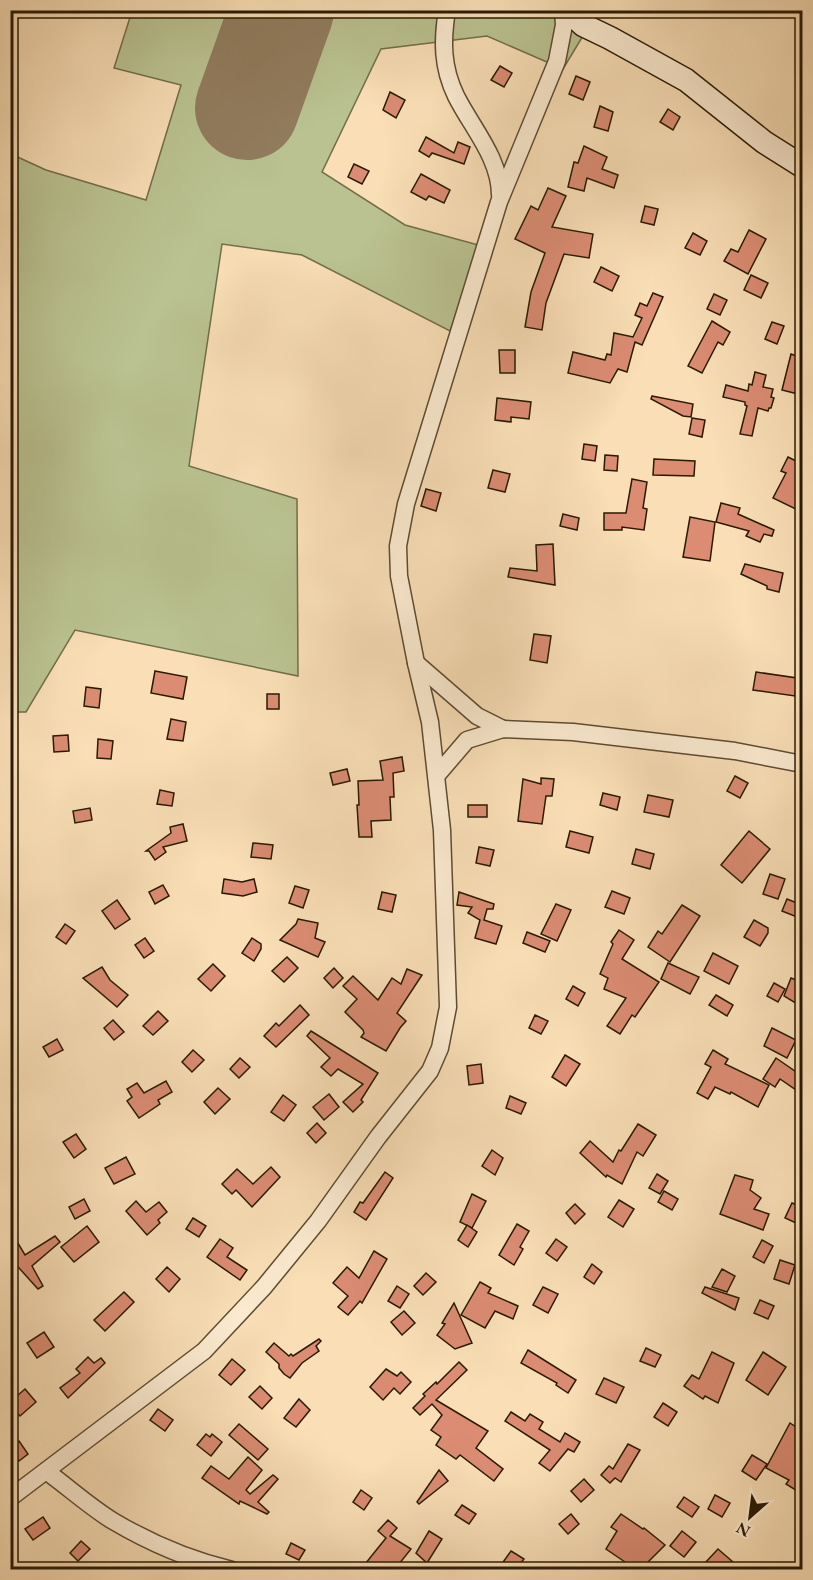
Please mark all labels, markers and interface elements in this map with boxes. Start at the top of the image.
north arrow [720,1487,780,1547]
text: N [733,1517,754,1542]

